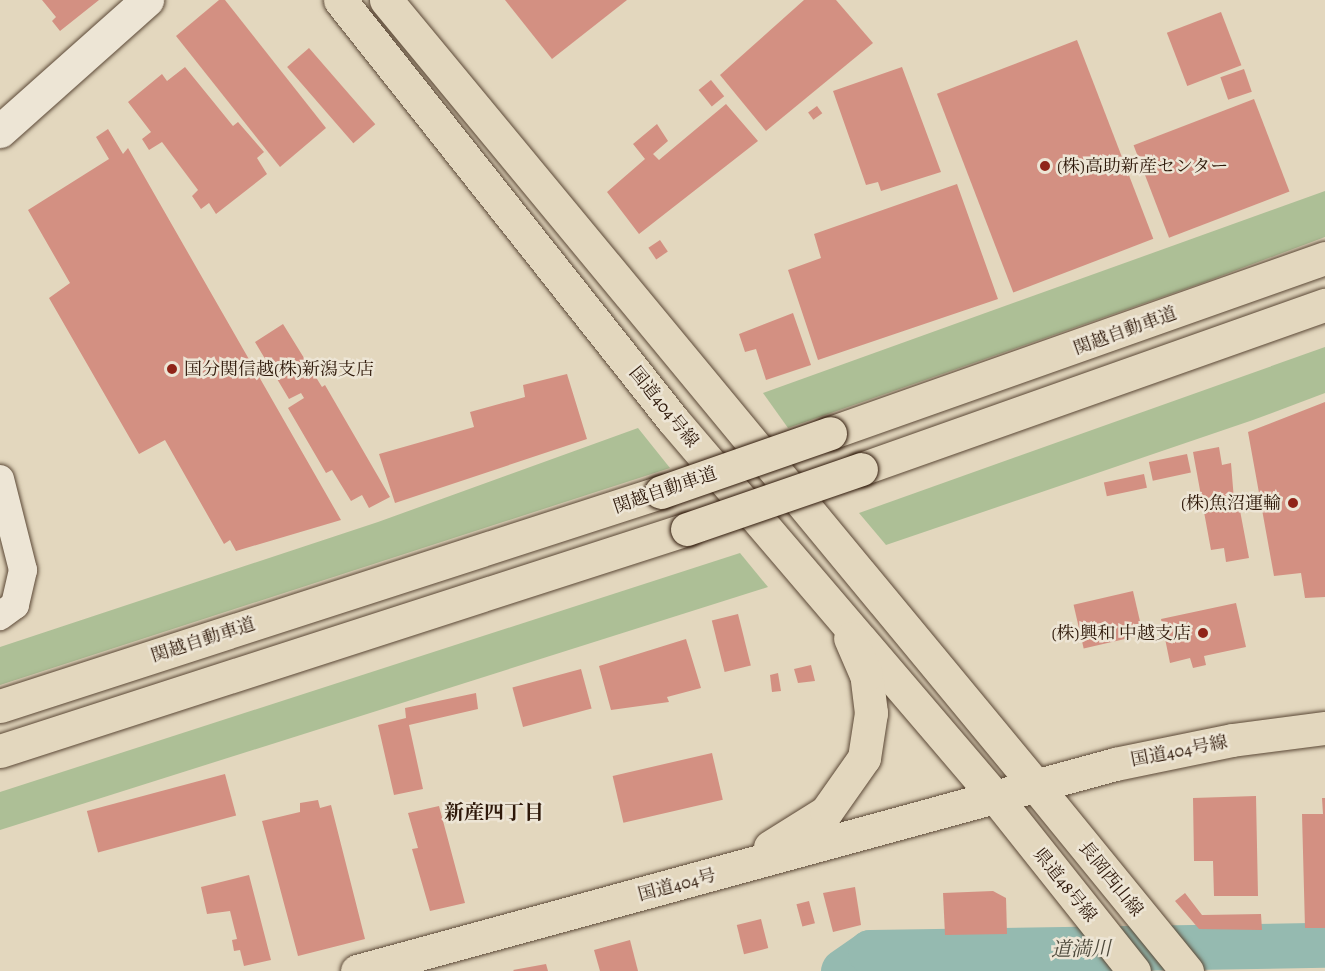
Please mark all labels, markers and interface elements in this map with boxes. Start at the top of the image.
place label: (株)高助新産センター [1057,155,1229,177]
marker: (株)高助新産センター [1038,159,1052,173]
street label: 関越自動車道 [1071,302,1179,360]
place label: 国分関信越(株)新潟支店 [184,358,374,380]
marker: 国分関信越(株)新潟支店 [165,362,179,376]
street label: 国道404号線 [625,362,703,452]
street label: 関越自動車道 [610,462,720,518]
place label: (株)魚沼運輸 [1181,492,1281,514]
marker: (株)魚沼運輸 [1286,496,1300,510]
street label: 関越自動車道 [148,613,258,667]
place label: (株)興和 中越支店 [1052,622,1191,644]
marker: (株)興和 中越支店 [1196,626,1210,640]
street label: 国道404号線 [1129,731,1229,771]
district label: 新産四丁目 [444,800,544,824]
street label: 長岡西山線 [1074,837,1148,921]
street label: 県道48号線 [1029,844,1101,926]
street label: 国道404号 [636,864,718,906]
water label: 道満川 [1051,936,1111,962]

